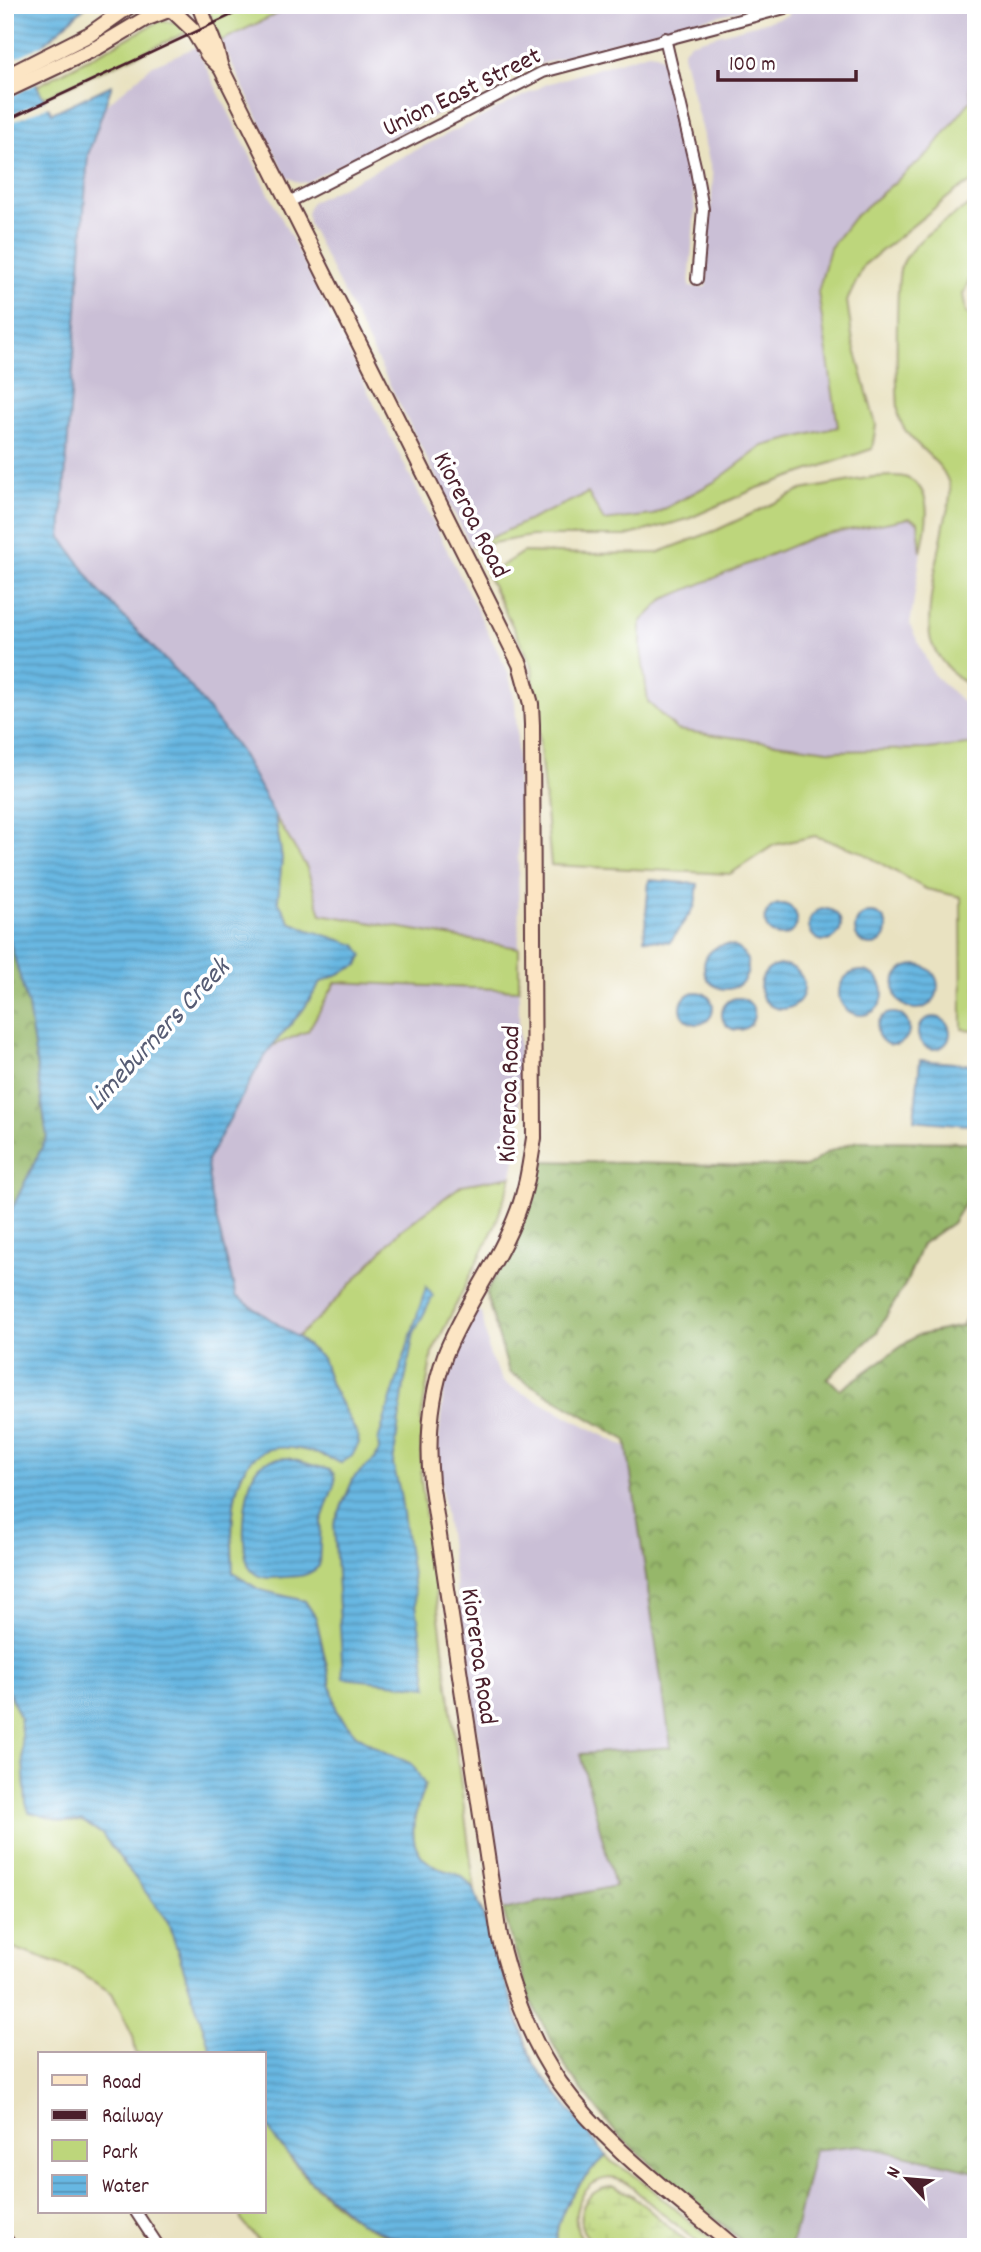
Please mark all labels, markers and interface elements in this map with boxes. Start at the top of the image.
scale bar [718,38,857,82]
street label: Union East Street [377,39,549,148]
text: 100 m [729,51,776,81]
street label: Kioreroa Road [422,446,518,585]
water label: Limeburners Creek [78,949,243,1122]
street label: Kioreroa Road [490,1025,531,1163]
street label: Kioreroa Road [450,1586,505,1727]
legend [38,2052,266,2214]
text: Road [102,2069,141,2099]
text: Railway [102,2103,163,2133]
text: Park [102,2139,138,2169]
north arrow [872,2144,942,2214]
text: N [881,2163,909,2183]
text: Water [102,2173,149,2203]

